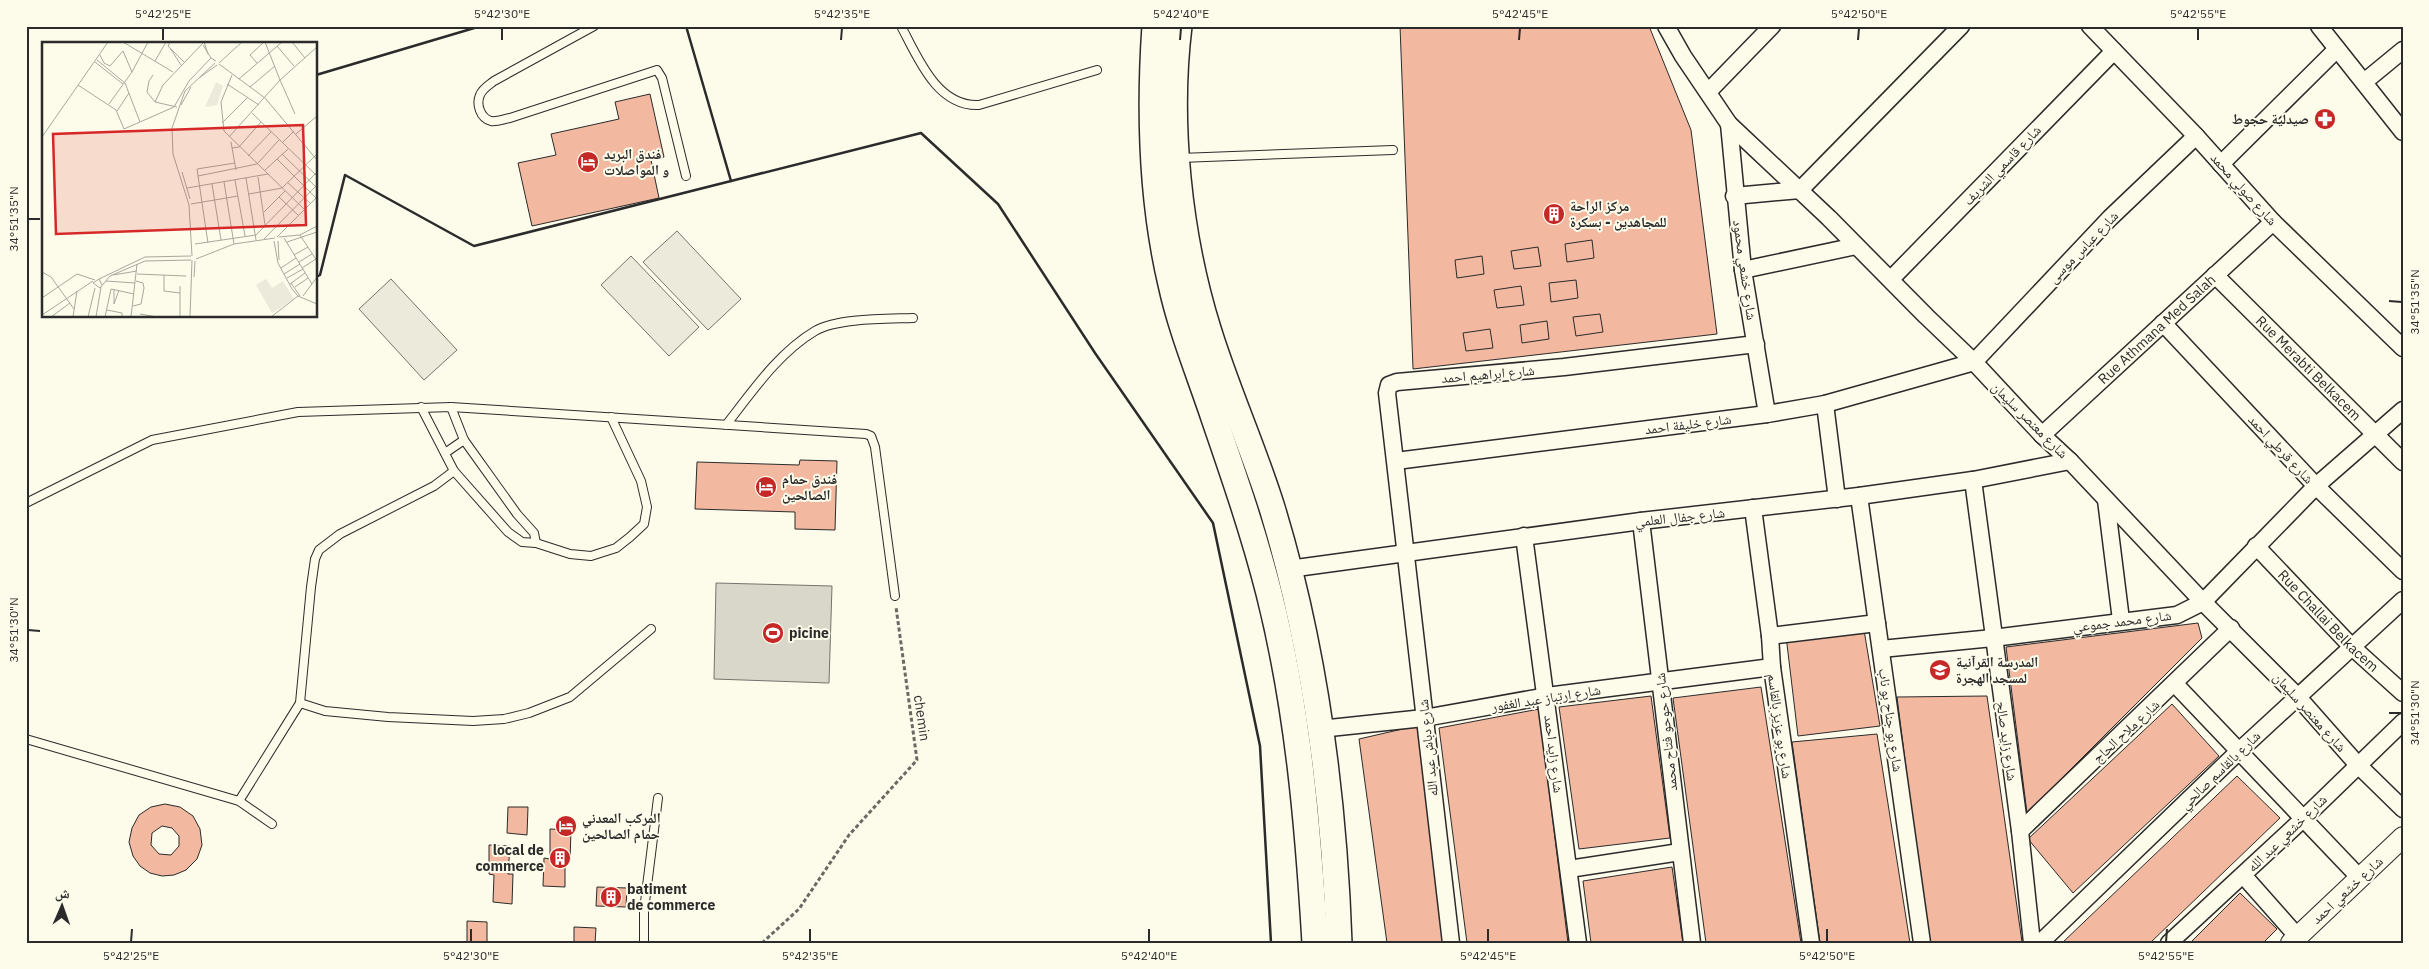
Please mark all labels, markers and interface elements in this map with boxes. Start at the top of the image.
text: 5°42'25"E [135,6,191,21]
text: 5°42'30"E [474,6,530,21]
text: 5°42'35"E [814,6,870,21]
text: 5°42'40"E [1153,6,1209,21]
text: 5°42'45"E [1492,6,1548,21]
text: 5°42'50"E [1831,6,1887,21]
text: 5°42'55"E [2170,6,2226,21]
inset map [42,42,318,318]
pharmacy icon: صيدلية حجوط [2313,107,2337,131]
place label: صيدلية حجوط [2232,110,2309,128]
street label: شارع قاسمي الشريف [1959,121,2047,211]
place label: فندق البريد و المواصلات [604,145,669,179]
street label: شارع صولي محمد [2205,149,2281,231]
hotel icon: فندق البريد و المواصلات [576,150,600,174]
text: 34°51'35"N [6,186,21,252]
place label: مركز الراحة للمجاهدين - بسكرة [1570,197,1667,231]
building icon: مركز الراحة للمجاهدين - بسكرة [1542,202,1566,226]
street label: شارع عباس موسى [2044,207,2123,288]
street label: شارع خشعي محمود [1727,219,1761,321]
text: 34°51'35"N [2407,269,2422,335]
street label: Rue Athmana Med Salah [2094,271,2219,388]
street label: Rue Merabti Belkacem [2252,312,2365,424]
street label: شارع ابراهيم احمد [1441,361,1535,388]
street label: شارع معنصر سليمان [1987,378,2072,463]
street label: شارع خليفة احمد [1644,410,1732,439]
street label: شارع قرطي احمد [2242,411,2318,489]
place label: فندق حمام الصالحين [782,470,837,504]
hotel icon: فندق حمام الصالحين [754,475,778,499]
street label: شارع جفال العلمي [1634,503,1726,533]
street label: Rue Challai Belkacem [2274,566,2382,676]
text: 34°51'30"N [6,597,21,663]
street label: شارع محمد جموعي [2072,606,2173,639]
sports icon: picine [761,621,785,645]
place label: picine [789,624,829,642]
place label: المدرسة القرآنية لمسجد الهجرة [1956,653,2038,687]
school or university icon: المدرسة القرآنية لمسجد الهجرة [1928,658,1952,682]
street label: شارع بو جناح بو ناب [1874,667,1907,773]
street label: شارع معنصر سليمان [2269,668,2351,756]
street label: شارع حوحو فتاح محمد [1651,672,1682,792]
street label: شارع بو عزيز بالقاسم [1763,672,1796,780]
street label: شارع ارتباز عبد الغفور [1489,680,1602,717]
text: 34°51'30"N [2407,680,2422,746]
street label: chemin [910,694,934,742]
street label: شارع ملاح الحاج [2089,695,2164,767]
street label: شارع دباش عبد الله [1414,698,1443,798]
street label: شارع زايد صالح [1992,700,2021,782]
street label: شارع زايد احمد [1539,714,1568,794]
street label: شارع بالقاسم صالحي [2176,727,2266,815]
street label: شارع خشعي عبد الله [2243,790,2332,877]
place label: المركب المعدني حمام الصالحين [582,809,661,844]
hotel icon: المركب المعدني حمام الصالحين [554,814,578,838]
place label: local de commerce [475,841,544,875]
building icon: local de commerce [548,846,572,870]
street label: شارع خشعي احمد [2307,852,2388,930]
place label: batiment de commerce [627,880,715,914]
north arrow [38,882,88,932]
text: ش [55,884,70,902]
building icon: batiment de commerce [599,885,623,909]
text: 5°42'25"E [103,948,159,963]
text: 5°42'30"E [443,948,499,963]
text: 5°42'35"E [782,948,838,963]
text: 5°42'40"E [1121,948,1177,963]
text: 5°42'45"E [1460,948,1516,963]
text: 5°42'50"E [1799,948,1855,963]
text: 5°42'55"E [2138,948,2194,963]

